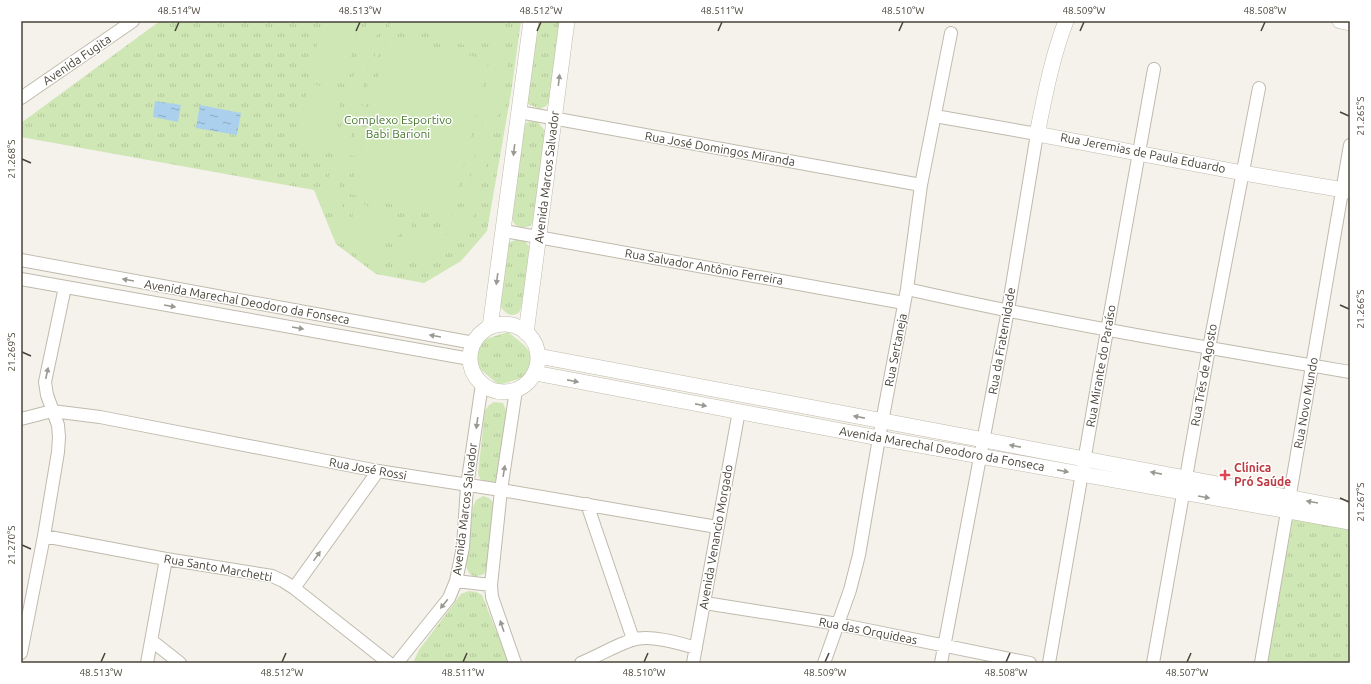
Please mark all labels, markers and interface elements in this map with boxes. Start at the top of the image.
text: 48.514°W [157,5,201,16]
text: 48.513°W [338,5,382,16]
text: 48.512°W [519,5,563,16]
text: 48.511°W [700,5,744,16]
text: 48.510°W [881,5,925,16]
text: 48.509°W [1062,5,1106,16]
text: 48.508°W [1243,5,1287,16]
street label: Avenida Fugita [40,32,113,87]
one-way arrow [556,74,562,86]
text: 21.265°S [1355,96,1366,136]
street label: Avenida Marcos Salvador [532,109,561,244]
park label: Complexo Esportivo Babi Barioni [344,113,452,140]
street label: Rua José Domingos Miranda [644,129,796,168]
street label: Rua Jeremias de Paula Eduardo [1059,130,1227,175]
text: 21.268°S [6,139,17,179]
one-way arrow [511,144,517,156]
street label: Rua Salvador Antônio Ferreira [624,246,784,287]
one-way arrow [494,273,500,285]
one-way arrow [122,277,134,283]
street label: Avenida Marechal Deodoro da Fonseca [143,277,351,326]
street label: Rua da Fraternidade [986,286,1017,395]
text: 21.266°S [1355,289,1366,329]
one-way arrow [164,303,176,309]
street label: Rua Mirante do Paraíso [1083,304,1118,428]
street label: Rua Sertaneja [882,312,909,388]
street label: Rua Três de Agosto [1188,323,1219,427]
one-way arrow [292,325,304,331]
text: 21.269°S [6,332,17,372]
one-way arrow [429,333,441,339]
street label: Rua Novo Mundo [1291,356,1320,450]
one-way arrow [44,367,50,379]
one-way arrow [567,378,579,384]
one-way arrow [694,402,707,408]
one-way arrow [853,414,866,420]
one-way arrow [474,417,480,429]
street label: Avenida Marechal Deodoro da Fonseca [838,424,1046,473]
street label: Avenida Marcos Salvador [450,441,479,576]
one-way arrow [1009,443,1021,449]
street label: Rua José Rossi [328,455,408,482]
place label: Clínica Pró Saúde [1234,461,1291,488]
street label: Avenida Venancio Morgado [696,463,735,610]
one-way arrow [501,465,507,477]
one-way arrow [1056,468,1069,474]
marker: Clínica Pró Saúde [1219,469,1231,481]
one-way arrow [1150,470,1162,476]
text: 21.267°S [1355,482,1366,522]
one-way arrow [1198,494,1210,500]
one-way arrow [1306,499,1318,505]
text: 21.270°S [6,525,17,565]
one-way arrow [313,551,321,562]
street label: Rua Santo Marchetti [163,552,273,583]
one-way arrow [440,599,449,610]
street label: Rua das Orquideas [818,615,918,646]
one-way arrow [499,620,505,632]
text: 48.513°W [79,667,123,678]
text: 48.512°W [260,667,304,678]
text: 48.511°W [441,667,485,678]
text: 48.510°W [622,667,666,678]
text: 48.509°W [803,667,847,678]
text: 48.508°W [984,667,1028,678]
text: 48.507°W [1165,667,1209,678]

